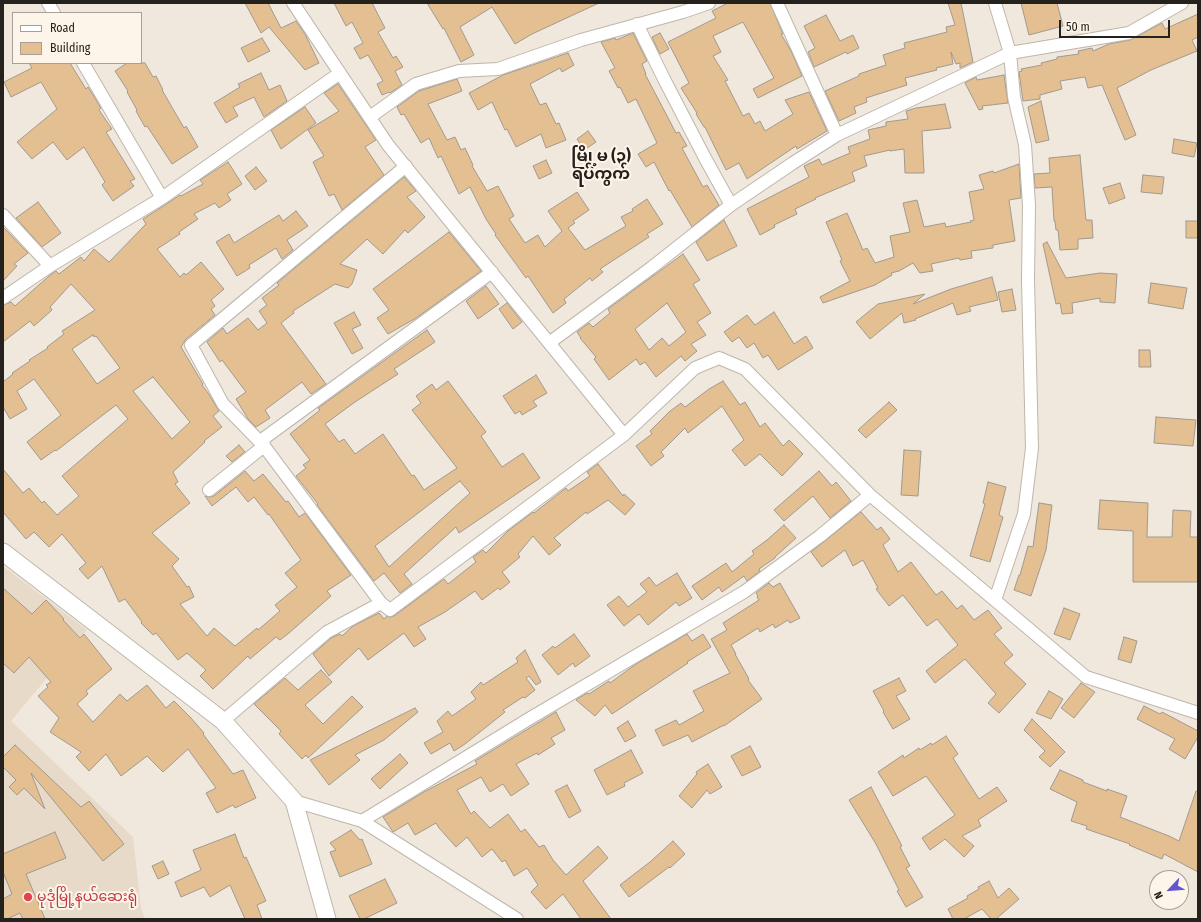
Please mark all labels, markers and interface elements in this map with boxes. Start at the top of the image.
legend [12,12,142,64]
scale bar [1061,12,1172,38]
text: 50 m [1066,20,1090,34]
text: Road [50,21,75,35]
text: Building [50,41,90,55]
district label: မြို့မ (၃) ရပ်ကွက် [571,147,631,185]
north arrow [1149,870,1189,910]
place label: မုဒုံမြို့နယ်ဆေးရုံ [37,889,137,905]
text: N [1151,889,1166,901]
marker: မုဒုံမြို့နယ်ဆေးရုံ [22,891,34,903]

